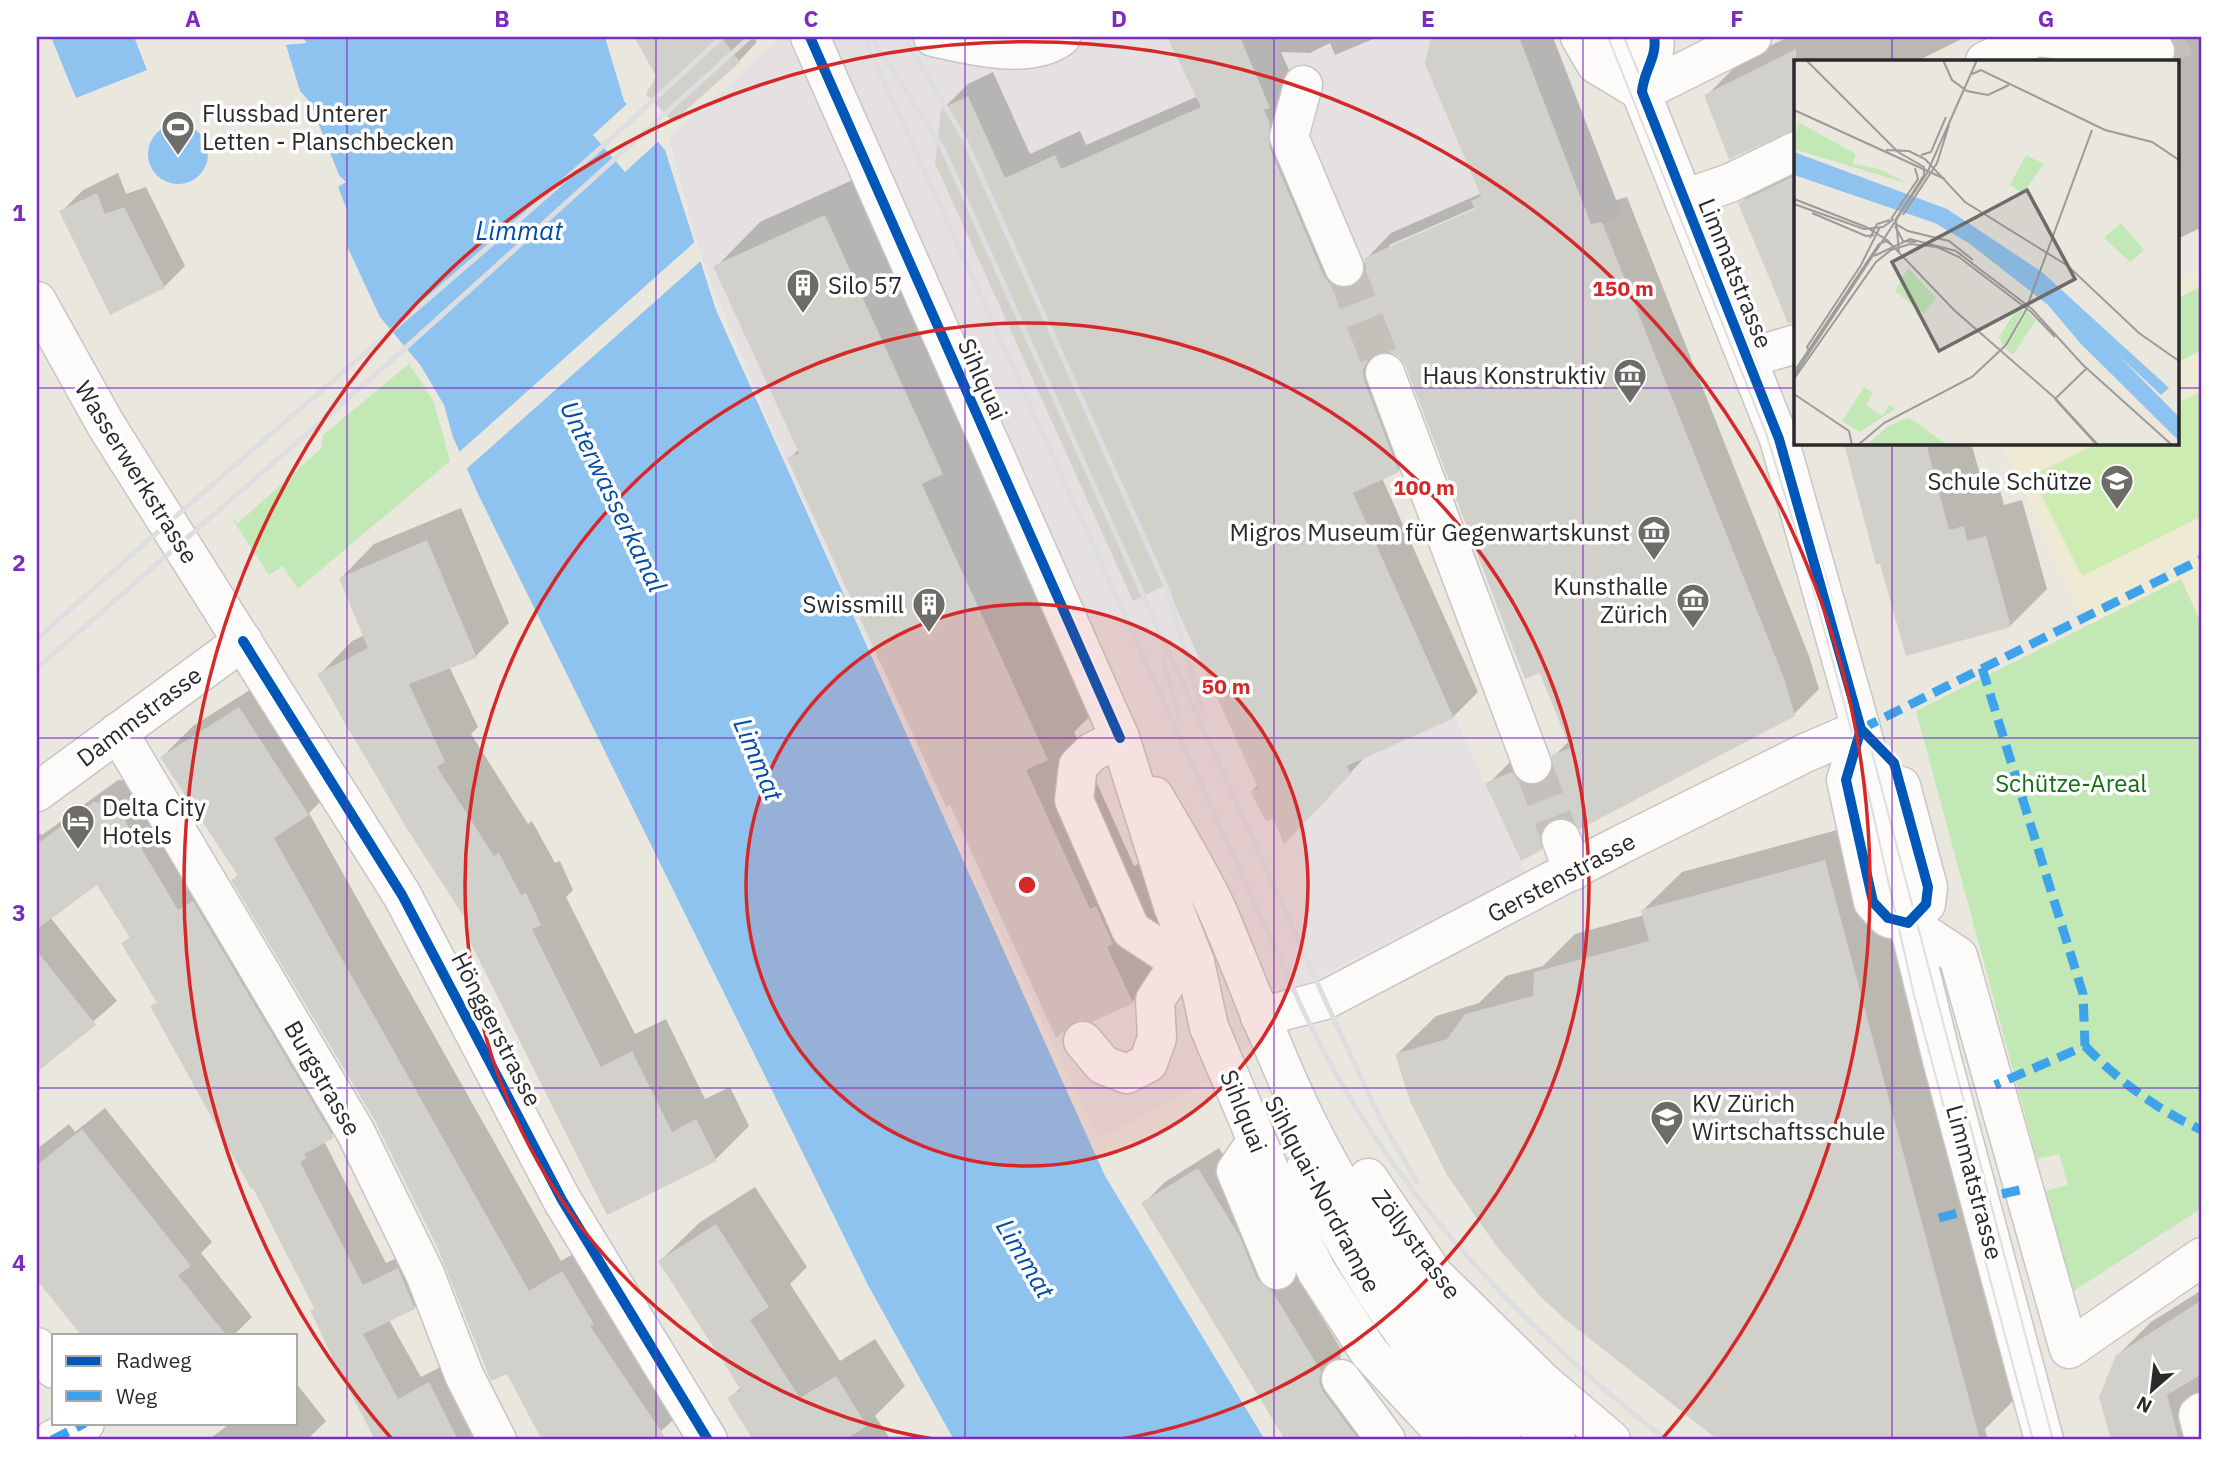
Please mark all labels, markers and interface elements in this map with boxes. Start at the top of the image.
text: A [185,3,201,33]
text: B [494,3,510,33]
text: C [804,3,819,33]
text: D [1111,3,1127,33]
text: E [1421,3,1435,33]
text: F [1730,3,1744,33]
text: G [2038,3,2054,33]
inset map [1794,60,2180,444]
place label: Flussbad Unterer Letten - Planschbecken [202,97,454,157]
sports icon: Flussbad Unterer Letten - Planschbecken [159,108,197,157]
street label: Limmatstrasse [1691,193,1781,353]
text: 1 [12,197,26,227]
water label: Limmat [475,213,563,247]
building icon: Silo 57 [784,266,822,315]
place label: Silo 57 [828,269,902,301]
text: 150 m [1592,274,1654,302]
street label: Sihlquai [951,333,1015,425]
museum icon: Haus Konstruktiv [1611,356,1649,405]
place label: Haus Konstruktiv [1423,359,1606,391]
street label: Wasserwerkstrasse [68,375,206,569]
water label: Unterwasserkanal [553,395,675,597]
school or university icon: Schule Schütze [2098,462,2136,511]
place label: Schule Schütze [1928,465,2092,497]
text: 100 m [1393,473,1455,501]
museum icon: Migros Museum für Gegenwartskunst [1635,513,1673,562]
place label: Migros Museum für Gegenwartskunst [1230,516,1630,548]
text: 2 [12,547,26,577]
place label: Kunsthalle Zürich [1553,570,1668,630]
museum icon: Kunsthalle Zürich [1674,581,1712,630]
building icon: Swissmill [910,585,948,634]
place label: Swissmill [803,588,904,620]
street label: Dammstrasse [70,658,208,774]
text: 50 m [1202,672,1250,700]
water label: Limmat [726,712,792,806]
park label: Schütze-Areal [1995,767,2147,799]
place label: Delta City Hotels [102,791,206,851]
hotel icon: Delta City Hotels [59,802,97,851]
street label: Gerstenstrasse [1481,825,1641,929]
centre of rings [1015,873,1039,897]
text: 3 [12,897,26,927]
street label: Hönggerstrasse [444,946,550,1112]
street label: Burgstrasse [277,1015,369,1141]
street label: Sihlquai [1213,1065,1275,1157]
place label: KV Zürich Wirtschaftsschule [1692,1087,1885,1147]
street label: Sihlquai-Nordrampe [1258,1090,1388,1298]
school or university icon: KV Zürich Wirtschaftsschule [1648,1098,1686,1147]
street label: Limmatstrasse [1939,1101,2011,1263]
street label: Zöllystrasse [1365,1183,1469,1305]
water label: Limmat [989,1212,1063,1305]
text: 4 [12,1247,26,1277]
legend [52,1334,298,1424]
text: Radweg [116,1346,191,1374]
north arrow [2116,1354,2186,1424]
text: Weg [116,1382,157,1410]
text: N [2132,1391,2156,1419]

